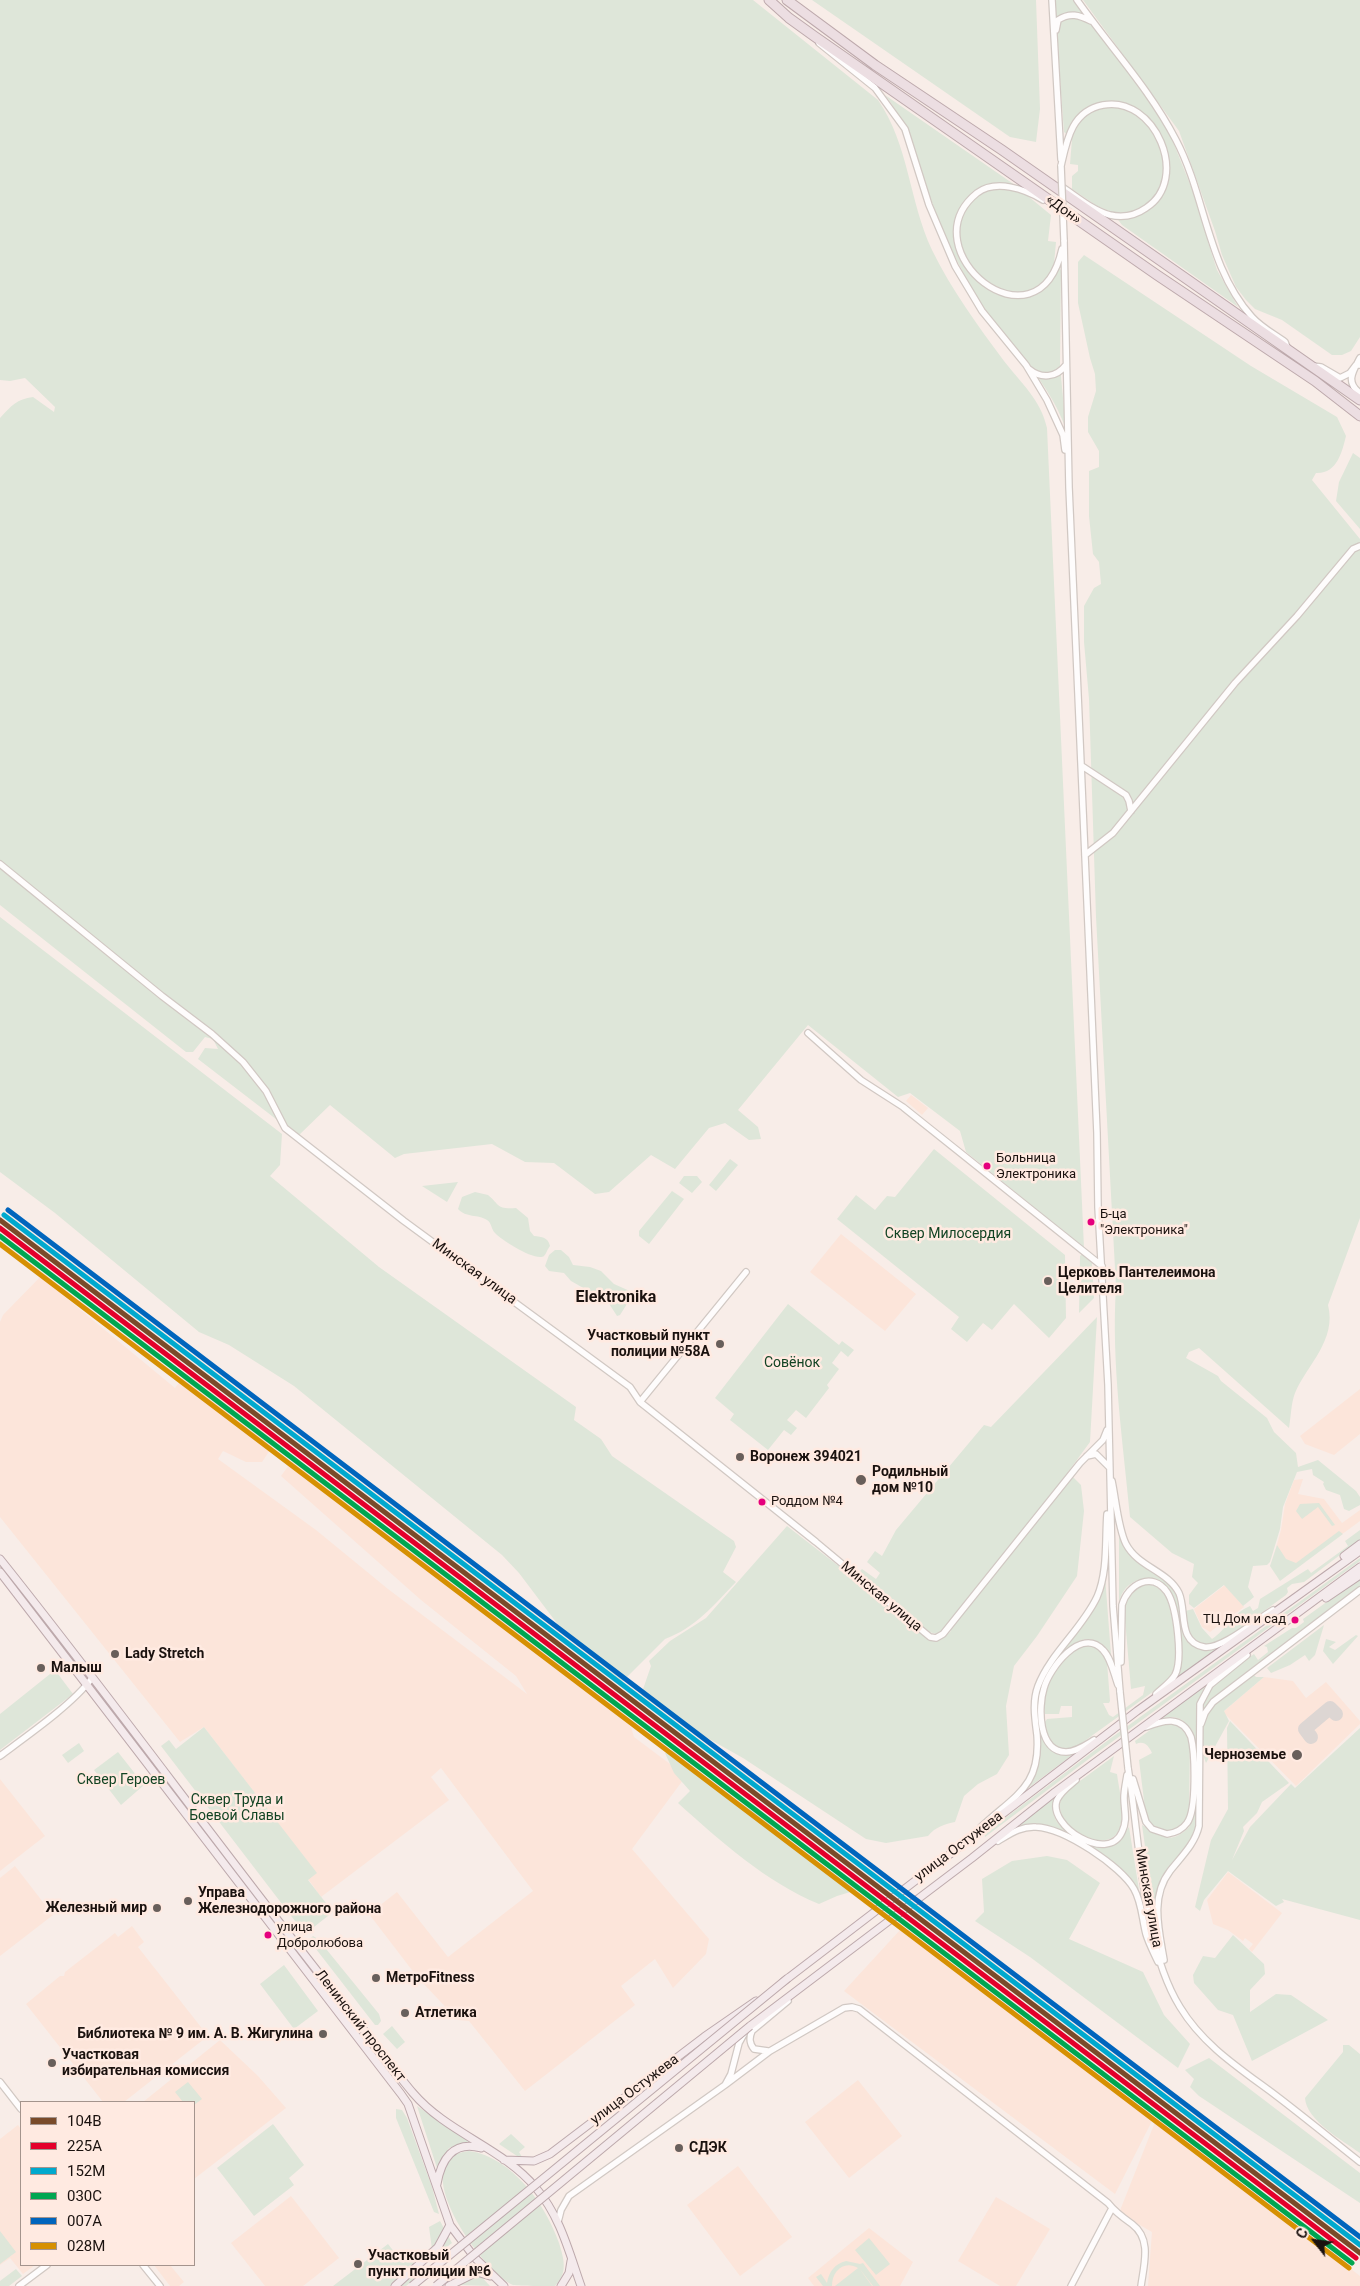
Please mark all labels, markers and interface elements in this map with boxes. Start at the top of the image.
street label: «Дон» [1042,192,1084,228]
place label: Больница Электроника [996,1151,1076,1182]
marker: Больница Электроника [982,1161,992,1171]
place label: Б-ца "Электроника" [1100,1207,1188,1238]
marker: Б-ца "Электроника" [1086,1217,1096,1227]
park label: Сквер Милосердия [885,1226,1011,1242]
street label: Минская улица [428,1236,520,1308]
place label: Церковь Пантелеимона Целителя [1058,1265,1216,1298]
marker: Церковь Пантелеимона Целителя [1042,1275,1054,1287]
district label: Elektronika [576,1288,656,1308]
place label: Участковый пункт полиции №58А [587,1328,710,1360]
marker: Участковый пункт полиции №58А [714,1338,726,1350]
park label: Совёнок [764,1355,820,1371]
place label: Воронеж 394021 [750,1449,862,1465]
marker: Воронеж 394021 [734,1451,746,1463]
place label: Родильный дом №10 [872,1464,948,1496]
marker: Родильный дом №10 [854,1473,868,1487]
place label: Роддом №4 [771,1494,843,1510]
marker: Роддом №4 [757,1497,767,1507]
street label: Минская улица [837,1558,925,1636]
place label: ТЦ Дом и сад [1203,1612,1286,1628]
marker: ТЦ Дом и сад [1290,1615,1300,1625]
place label: Lady Stretch [125,1646,204,1662]
marker: Lady Stretch [109,1648,121,1660]
place label: Малыш [51,1660,102,1676]
marker: Малыш [35,1662,47,1674]
place label: Черноземье [1204,1747,1286,1763]
marker: Черноземье [1290,1748,1304,1762]
park label: Сквер Героев [77,1772,165,1788]
park label: Сквер Труда и Боевой Славы [189,1792,285,1824]
street label: улица Остужева [912,1808,1006,1886]
street label: Минская улица [1131,1847,1165,1949]
place label: Управа Железнодорожного района [198,1885,381,1918]
marker: Управа Железнодорожного района [182,1895,194,1907]
place label: Железный мир [46,1900,147,1916]
marker: Железный мир [151,1902,163,1914]
place label: улица Добролюбова [277,1920,363,1951]
marker: улица Добролюбова [263,1930,273,1940]
street label: Ленинский проспект [311,1967,409,2085]
place label: МетроFitness [386,1970,475,1986]
marker: МетроFitness [370,1972,382,1984]
place label: Атлетика [415,2005,477,2021]
marker: Атлетика [399,2007,411,2019]
place label: Библиотека № 9 им. А. В. Жигулина [77,2026,313,2042]
marker: Библиотека № 9 им. А. В. Жигулина [317,2028,329,2040]
place label: Участковая избирательная комиссия [62,2047,229,2080]
street label: улица Остужева [588,2051,682,2129]
marker: Участковая избирательная комиссия [46,2057,58,2069]
legend [20,2101,195,2266]
text: 104В [67,2112,102,2130]
text: 225А [67,2137,102,2155]
place label: СДЭК [689,2140,727,2156]
marker: СДЭК [673,2142,685,2154]
text: 152М [67,2162,105,2180]
text: 030C [67,2187,102,2205]
text: 007А [67,2212,102,2230]
north arrow [1290,2216,1340,2266]
text: С [1293,2226,1311,2241]
text: 028М [67,2237,105,2255]
place label: Участковый пункт полиции №6 [368,2248,491,2280]
marker: Участковый пункт полиции №6 [352,2258,364,2270]

